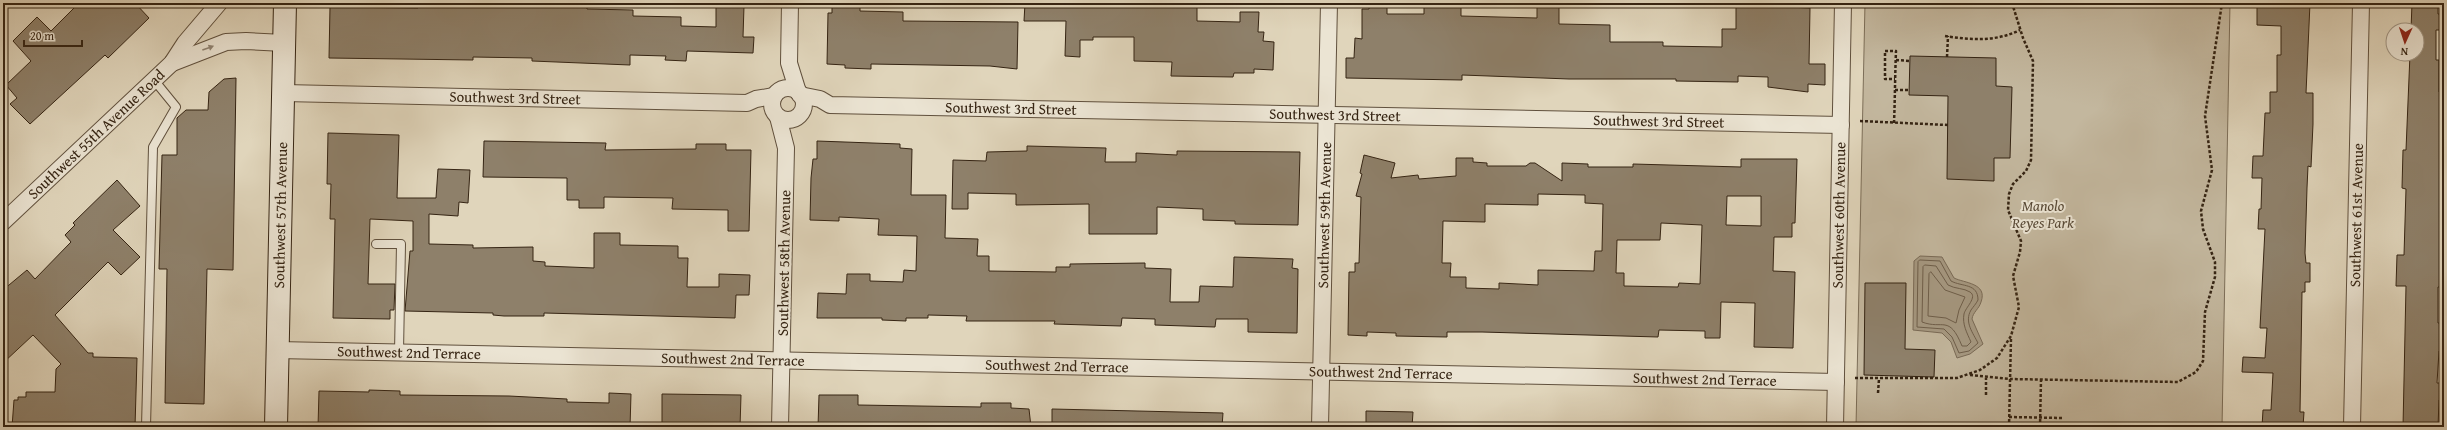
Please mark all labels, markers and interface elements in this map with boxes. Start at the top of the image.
scale bar [24,22,82,48]
north arrow [2385,22,2425,62]
text: 20 m [30,27,54,44]
one-way arrow [202,44,214,50]
text: N [2400,44,2409,60]
street label: Southwest 55th Avenue Road [23,64,169,204]
street label: Southwest 3rd Street [449,86,582,109]
street label: Southwest 3rd Street [945,96,1078,120]
street label: Southwest 3rd Street [1269,103,1401,126]
street label: Southwest 3rd Street [1593,109,1725,133]
street label: Southwest 57th Avenue [268,142,292,288]
street label: Southwest 59th Avenue [1312,142,1336,288]
street label: Southwest 60th Avenue [1827,142,1850,288]
street label: Southwest 61st Avenue [2344,143,2368,287]
street label: Southwest 58th Avenue [772,190,795,336]
park label: Manolo Reyes Park [2011,195,2074,233]
street label: Southwest 2nd Terrace [337,340,481,364]
street label: Southwest 2nd Terrace [661,347,805,371]
street label: Southwest 2nd Terrace [985,354,1129,377]
street label: Southwest 2nd Terrace [1309,360,1453,384]
street label: Southwest 2nd Terrace [1633,367,1777,391]

